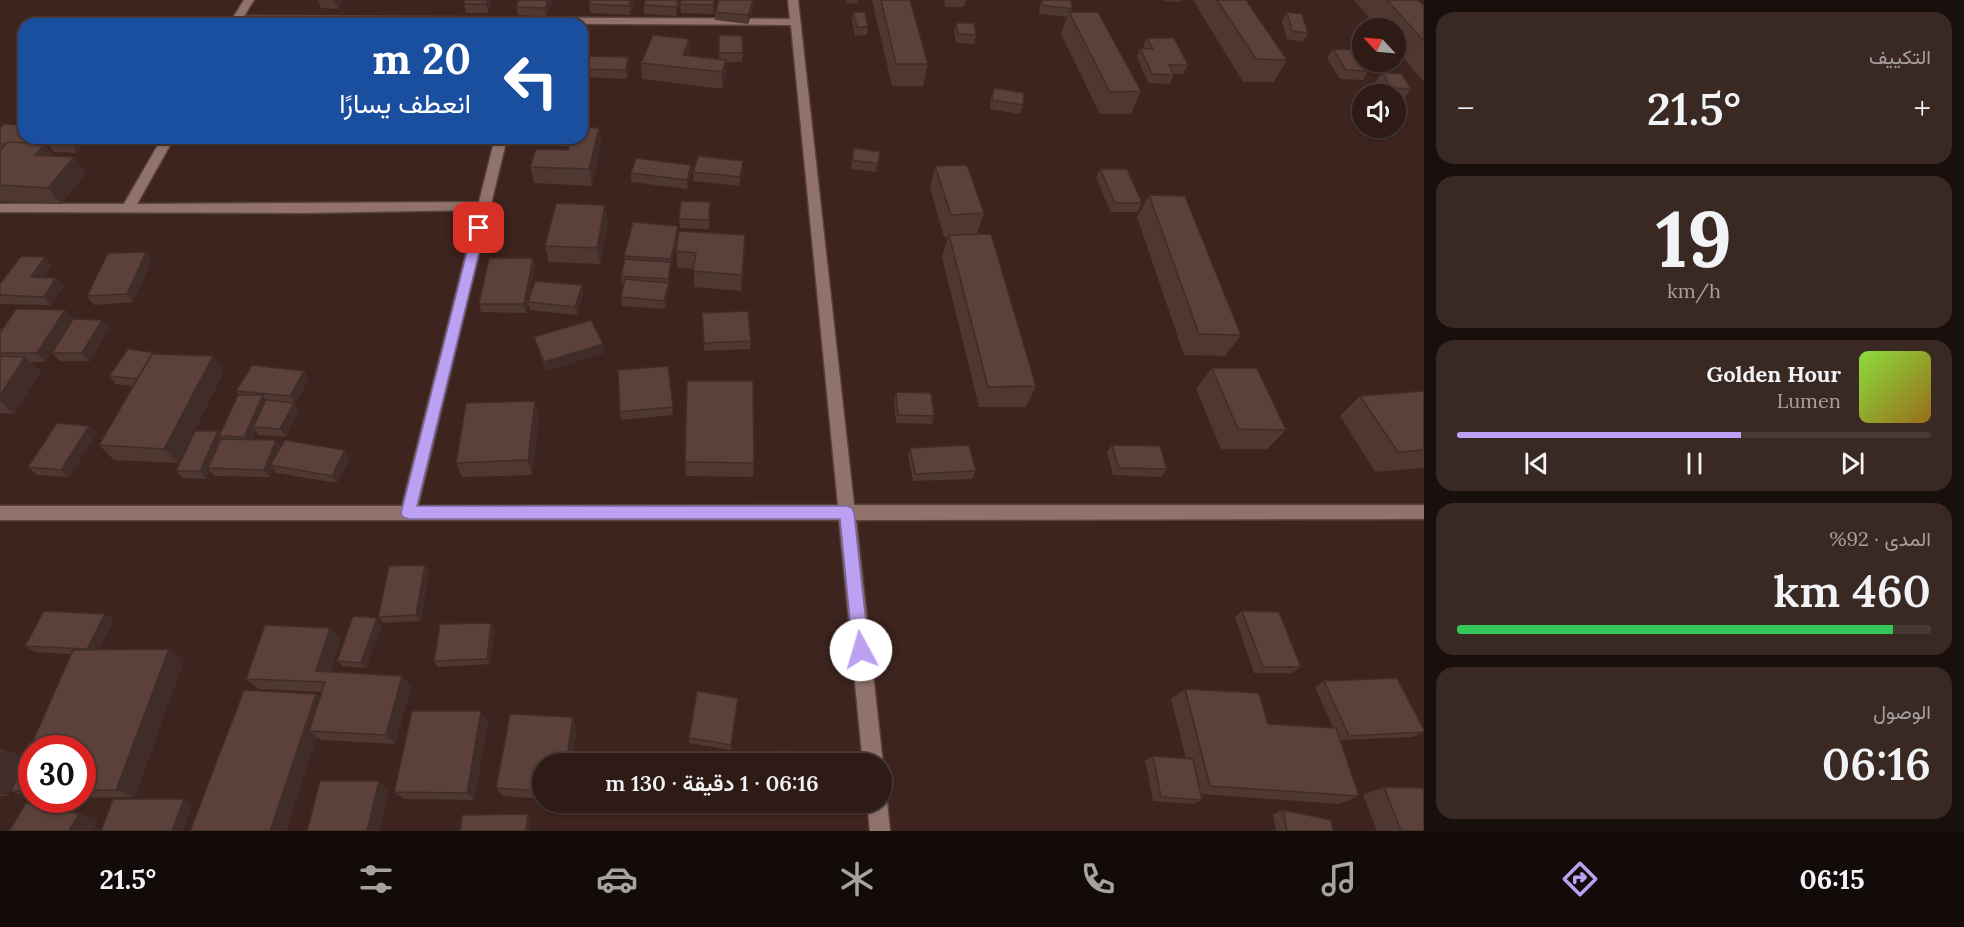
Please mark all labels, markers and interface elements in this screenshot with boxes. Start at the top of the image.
north arrow [1352,18,1406,72]
map controls [1352,18,1406,138]
text: 20 m [372,32,471,86]
icon: left [492,42,570,120]
text: التكييف [1869,44,1931,69]
text: 21.5° [1647,80,1741,137]
button: sound [1352,84,1406,138]
text: انعطف يسارًا [339,86,471,120]
text: − [1457,87,1475,129]
text: + [1914,87,1931,129]
text: 19 [1656,189,1732,288]
pin [453,202,504,253]
icon: arrive [462,211,495,244]
text: km/h [1667,278,1721,303]
text: Golden Hour [1707,360,1841,388]
text: Lumen [1777,388,1841,413]
icon: previous [1520,447,1553,480]
icon: pause [1678,447,1711,480]
icon: next [1836,447,1869,480]
text: المدى · 92% [1829,526,1931,551]
text: 460 km [1773,562,1931,619]
position arrow [829,618,893,682]
text: الوصول [1873,699,1931,724]
speed limit sign: 30 [18,735,96,813]
text: 06:16 [1822,735,1931,792]
text: 06:16 · 1 دقيقة · 130 m [605,769,819,797]
icon: filters [355,858,397,900]
icon: car [596,858,638,900]
icon: climate [836,858,878,900]
icon: phone [1077,858,1119,900]
icon: music [1318,858,1360,900]
icon: directions [1559,858,1601,900]
text: 21.5° [99,862,156,896]
text: 06:15 [1800,862,1865,896]

